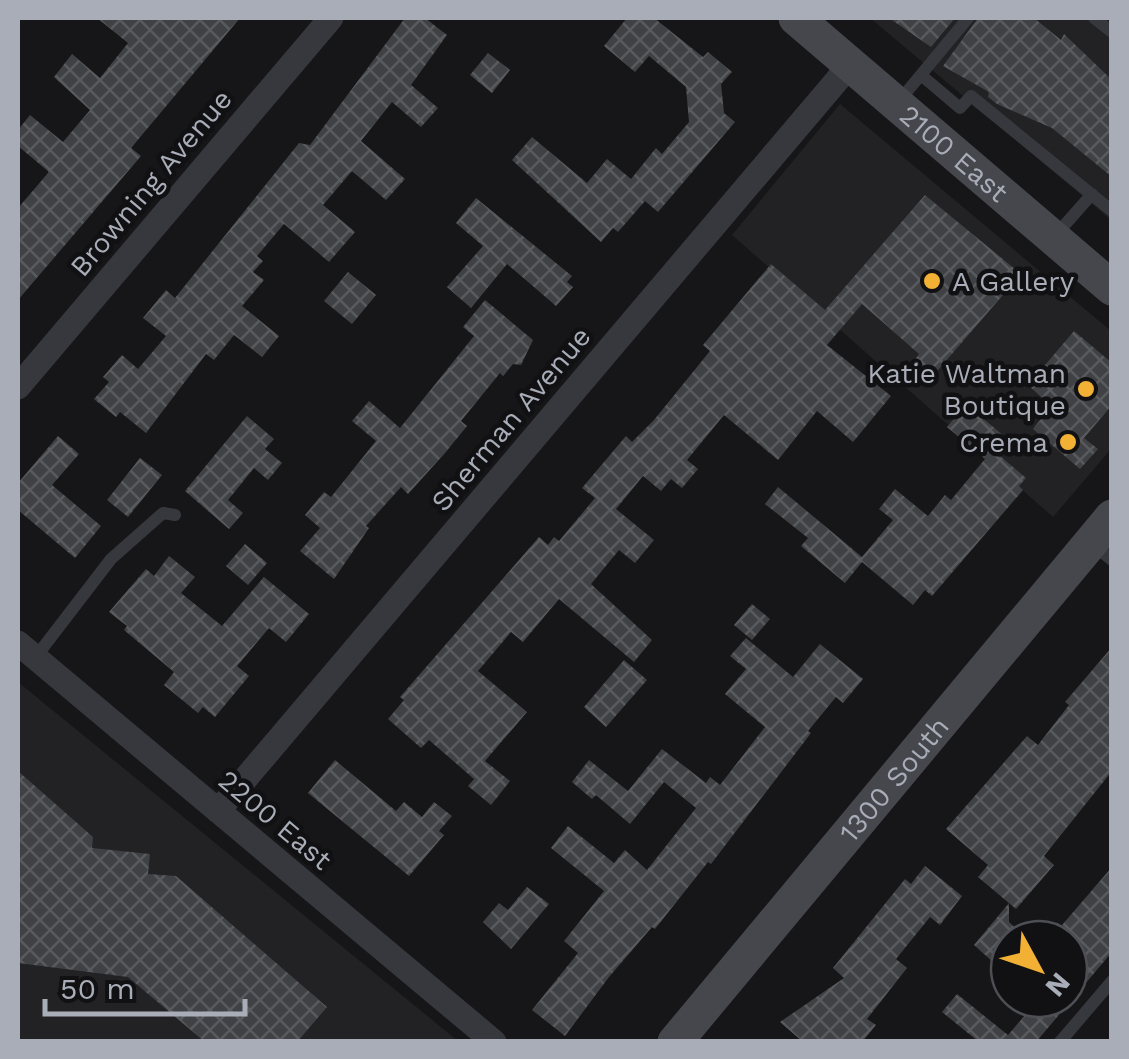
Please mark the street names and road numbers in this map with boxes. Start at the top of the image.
street label: Browning Avenue [63,83,239,283]
street label: 2100 East [893,98,1015,209]
street label: Sherman Avenue [424,320,598,518]
street label: 1300 South [832,710,955,848]
street label: 2200 East [212,763,338,877]

